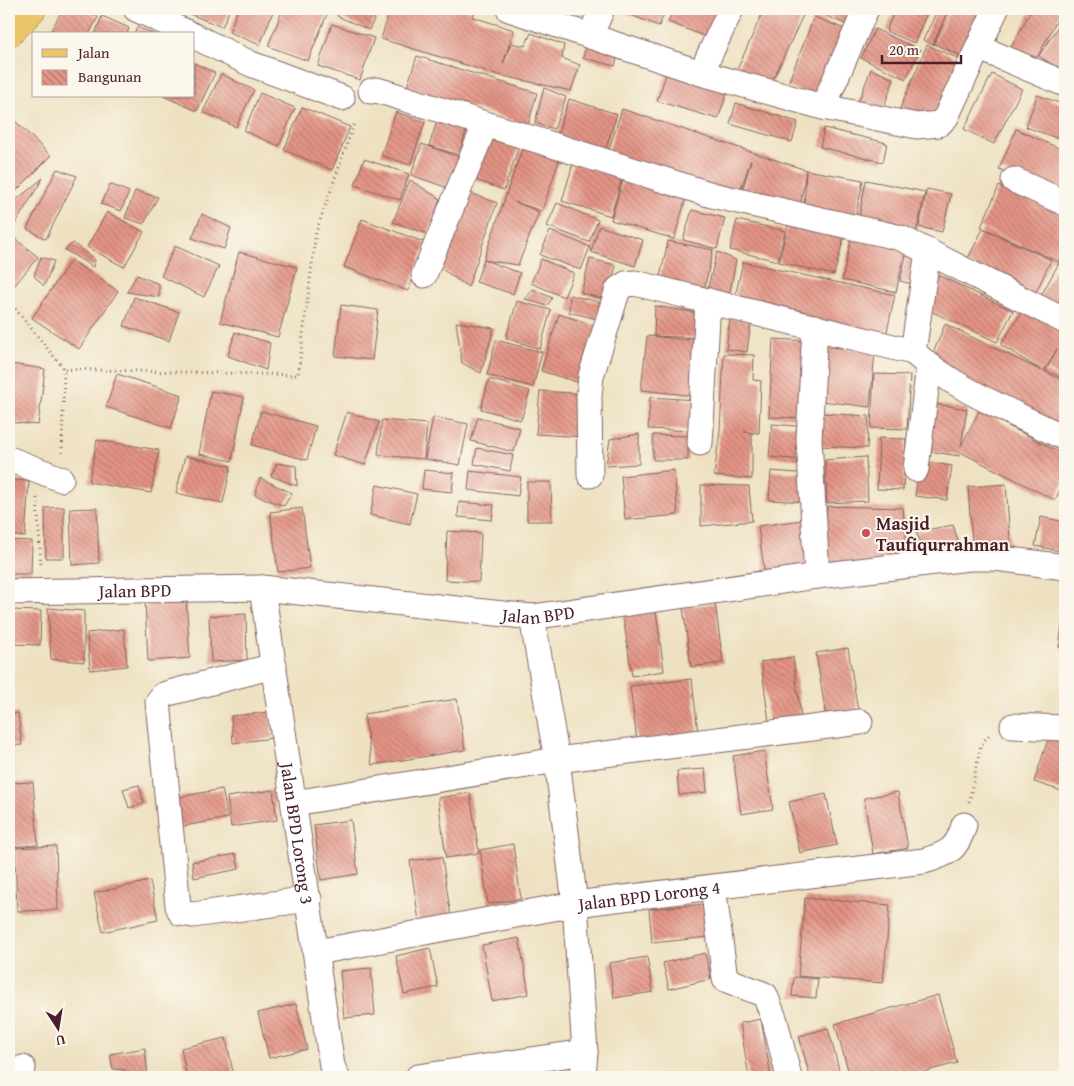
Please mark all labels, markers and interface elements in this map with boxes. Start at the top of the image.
legend [32,32,195,98]
scale bar [882,32,960,64]
text: 20 m [889,39,920,60]
text: Jalan [76,42,110,63]
text: Bangunan [78,66,142,87]
place label: Masjid Taufiqurrahman [876,510,1010,558]
marker: Masjid Taufiqurrahman [860,527,872,539]
street label: Jalan BPD [96,576,172,604]
street label: Jalan BPD [499,598,576,631]
street label: Jalan BPD Lorong 3 [274,759,322,906]
street label: Jalan BPD Lorong 4 [575,873,722,917]
north arrow [32,1004,82,1054]
text: U [53,1030,67,1052]

